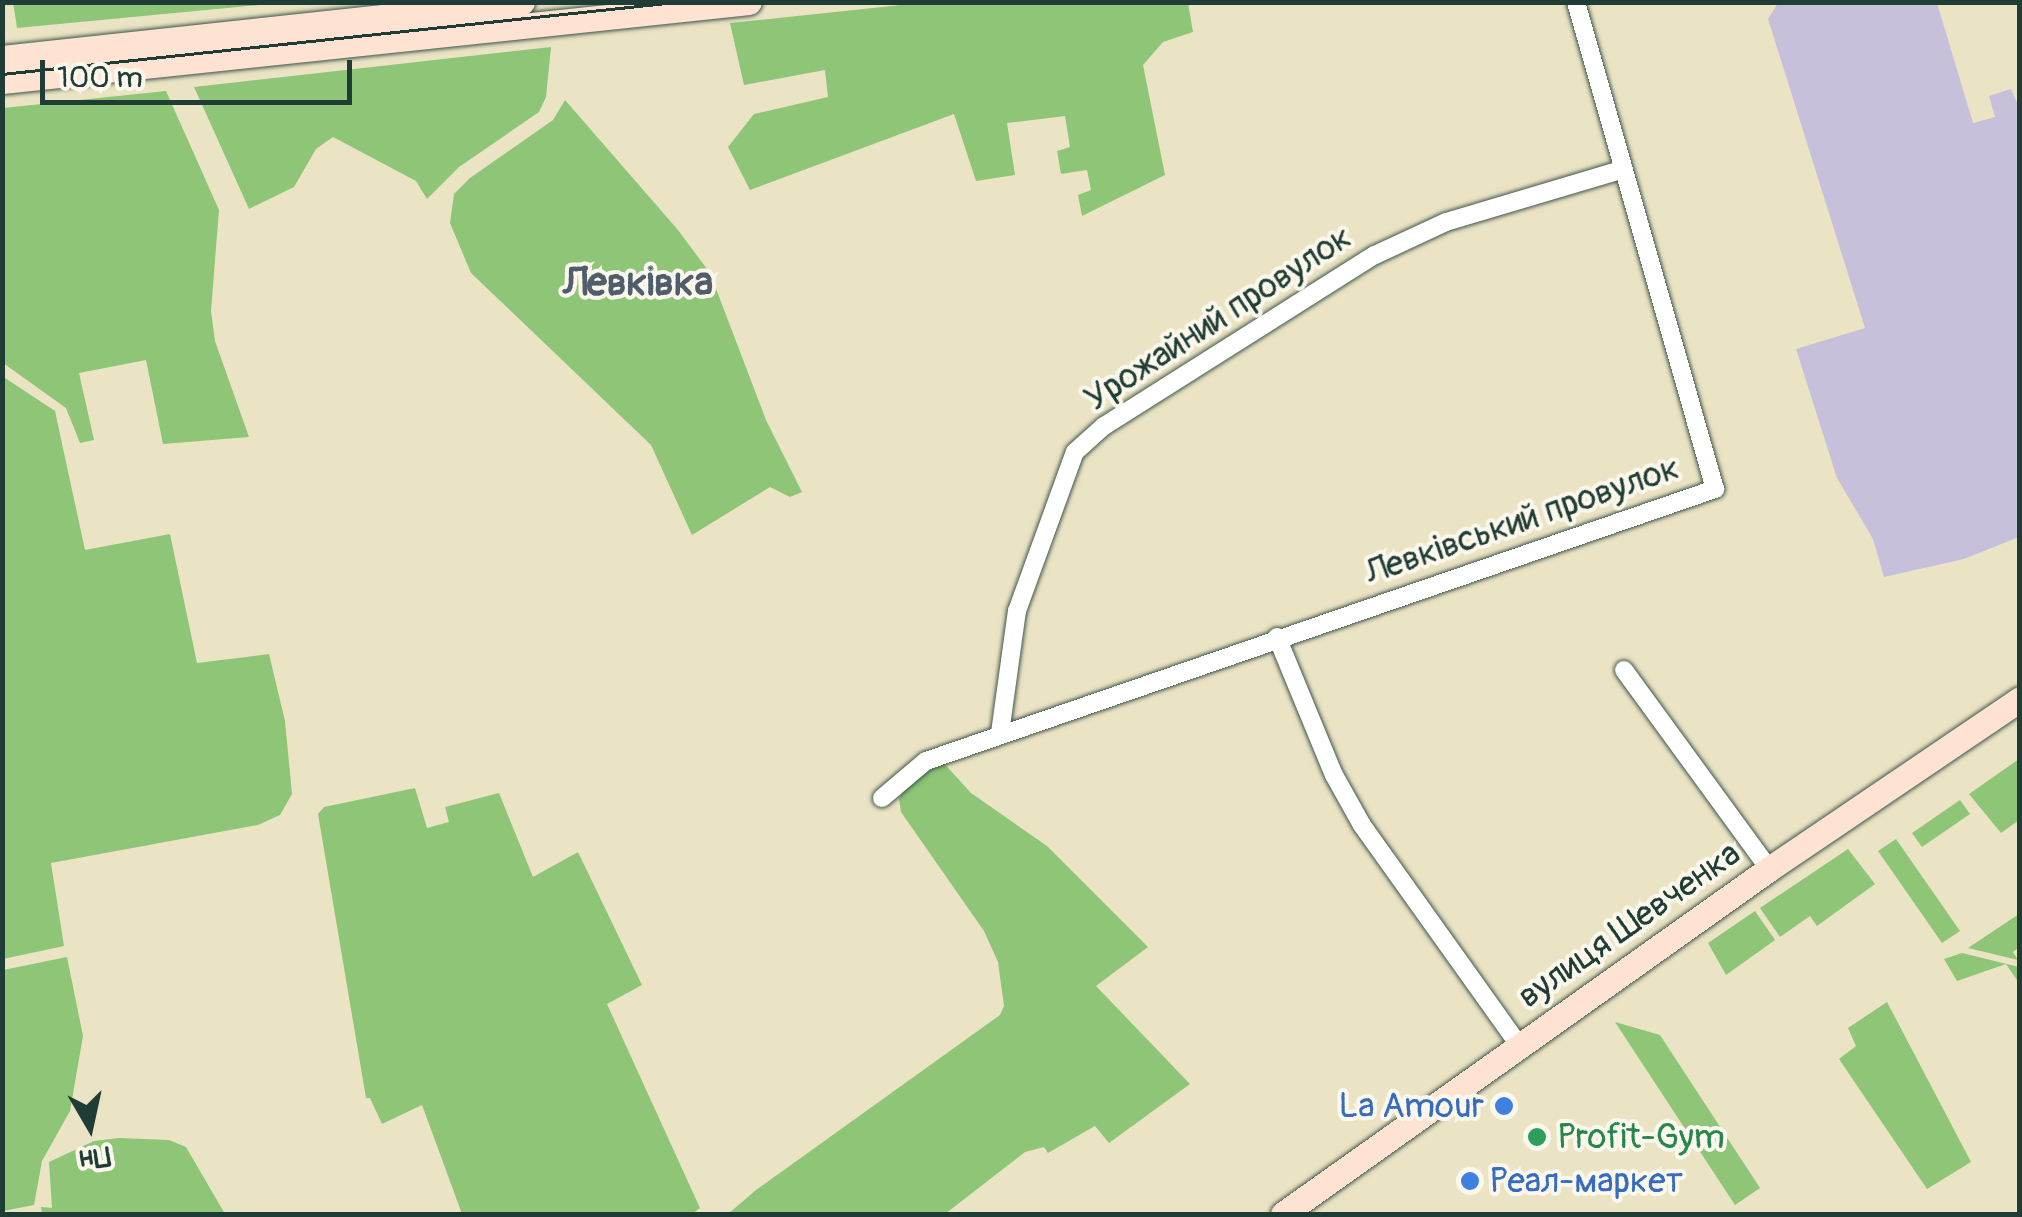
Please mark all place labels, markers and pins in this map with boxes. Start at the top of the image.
place label: La Amour [1338,1085,1484,1127]
marker: La Amour [1493,1095,1515,1117]
place label: Profit-Gym [1557,1116,1725,1158]
marker: Profit-Gym [1526,1126,1548,1148]
place label: Реал-маркет [1490,1160,1683,1202]
marker: Реал-маркет [1459,1170,1481,1192]

